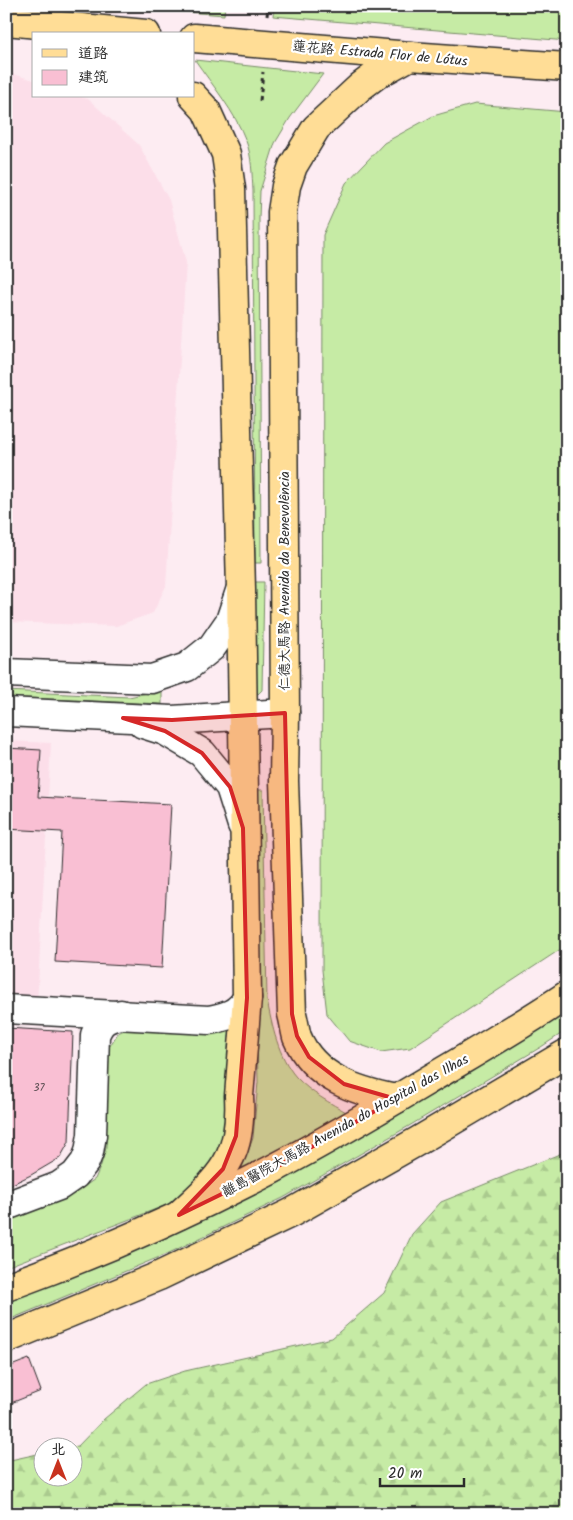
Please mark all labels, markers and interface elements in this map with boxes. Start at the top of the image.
legend [32,32,195,98]
street label: 蓮花路 Estrada Flor de Lótus [291,35,469,73]
text: 道路 [78,42,108,66]
text: 建筑 [78,66,108,90]
street label: 仁德大馬路 Avenida da Benevolência [274,471,296,691]
street label: 離島醫院大馬路 Avenida do Hospital das Ilhas [218,1049,473,1203]
house number: 37 [33,1079,46,1097]
north arrow [32,1438,82,1488]
text: 北 [51,1439,65,1461]
scale bar [380,1455,464,1487]
text: 20 m [388,1462,422,1486]

